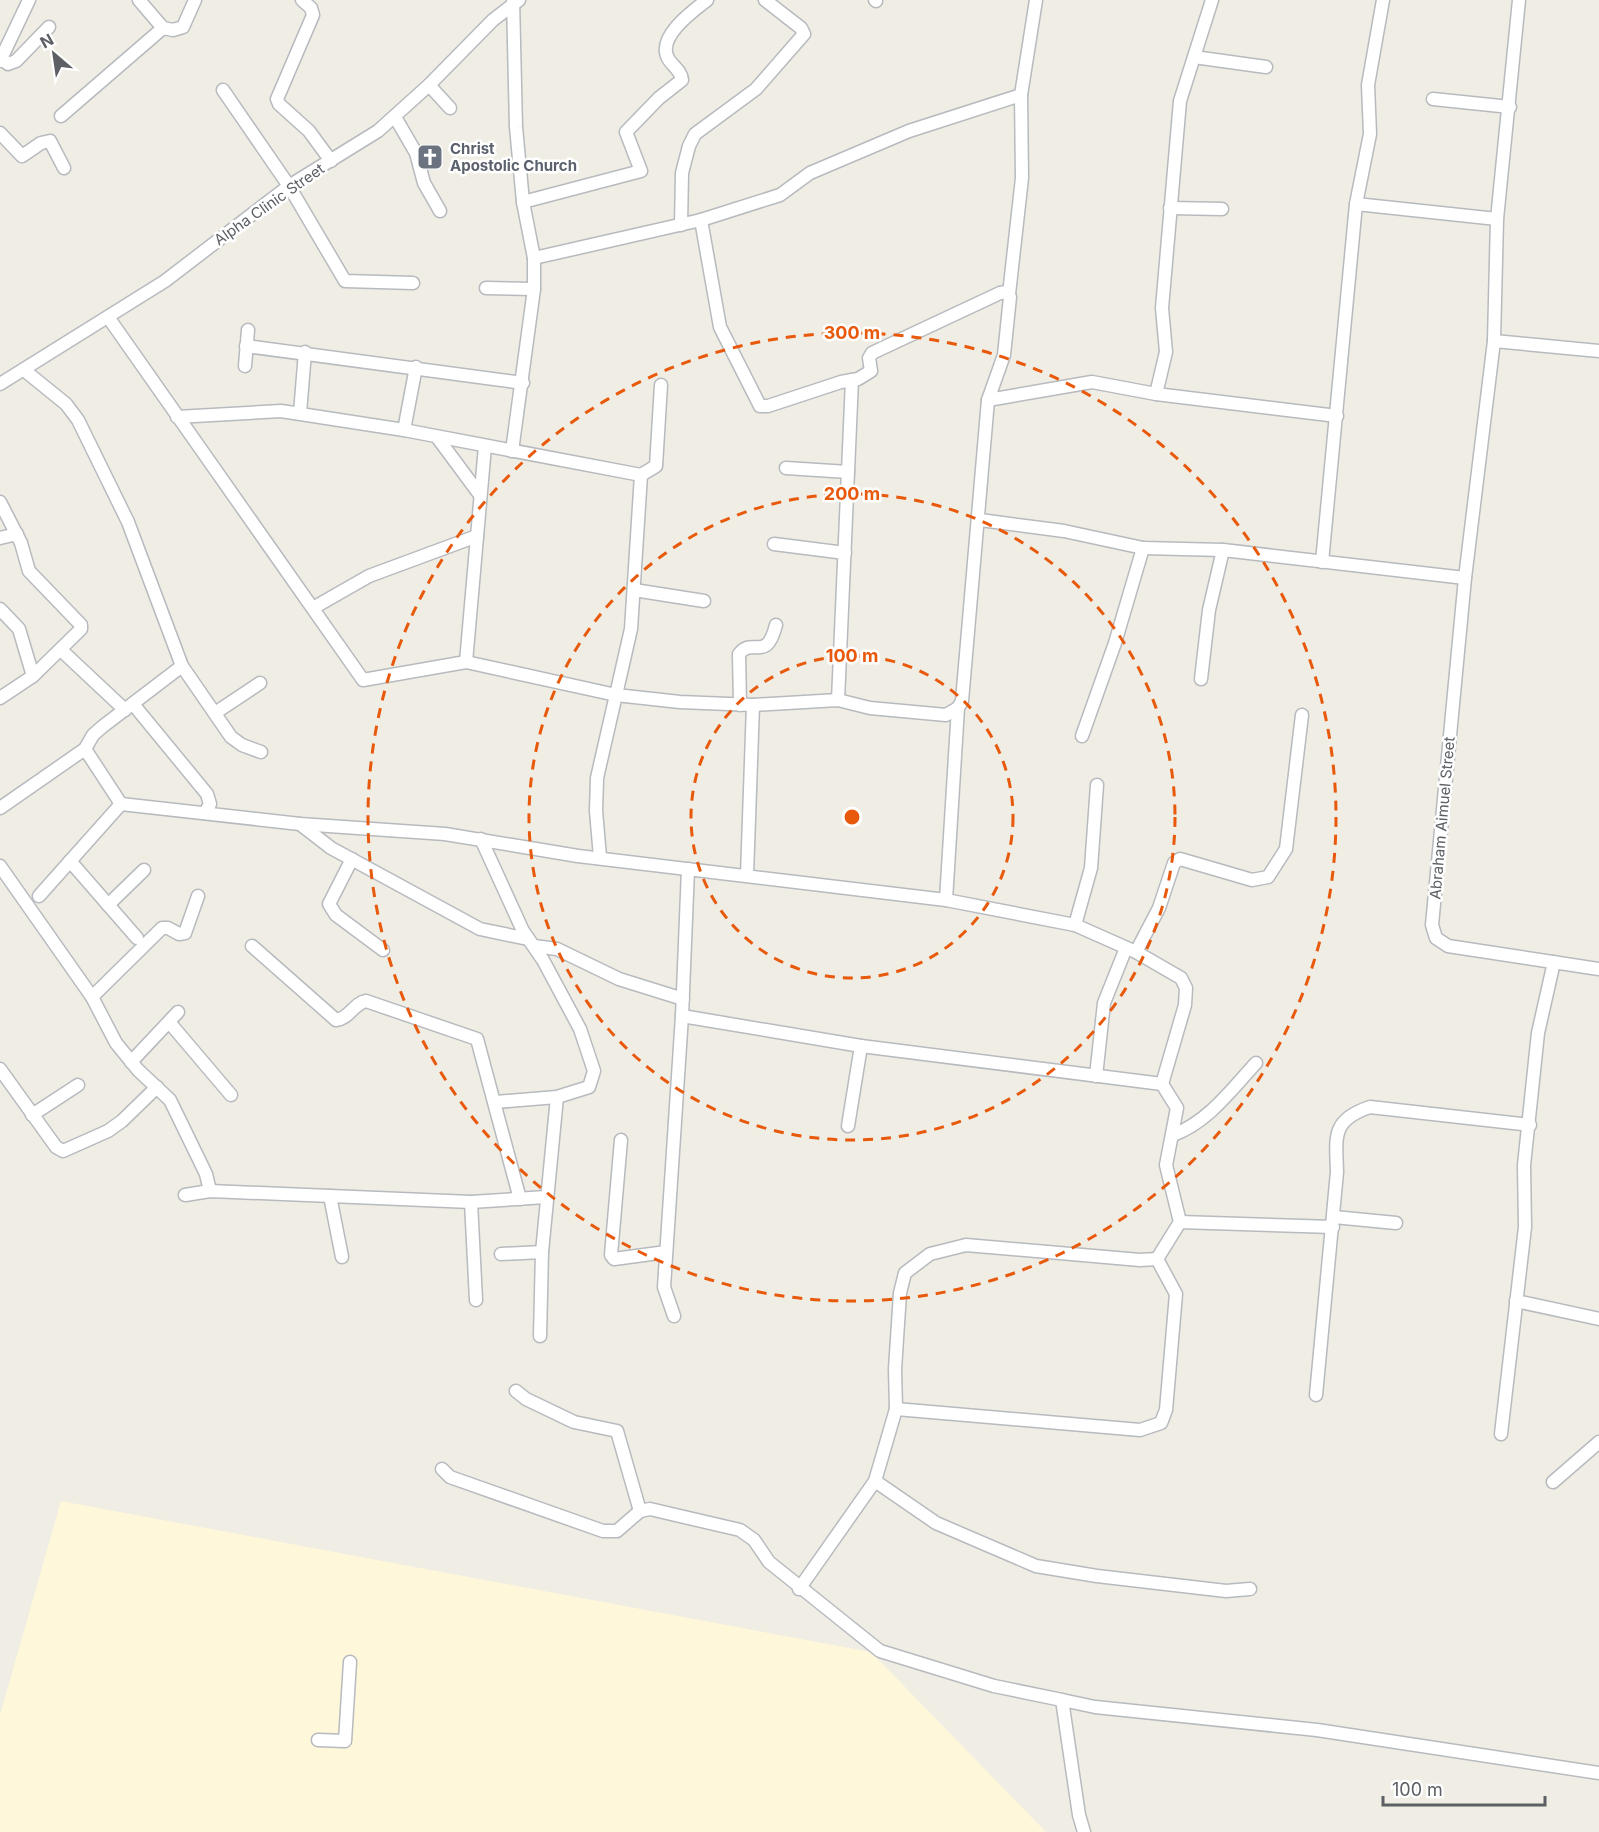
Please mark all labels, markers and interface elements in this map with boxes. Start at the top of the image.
north arrow [24,24,84,84]
text: N [37,29,57,53]
place label: Christ Apostolic Church [450,139,577,175]
church icon: Christ Apostolic Church [415,142,445,172]
street label: Alpha Clinic Street [210,159,328,249]
text: 300 m [824,322,880,343]
text: 200 m [824,483,880,504]
text: 100 m [826,645,878,666]
street label: Abraham Aimuel Street [1425,736,1459,900]
centre of rings [842,807,862,827]
scale bar [1383,1769,1545,1807]
text: 100 m [1392,1779,1443,1800]

